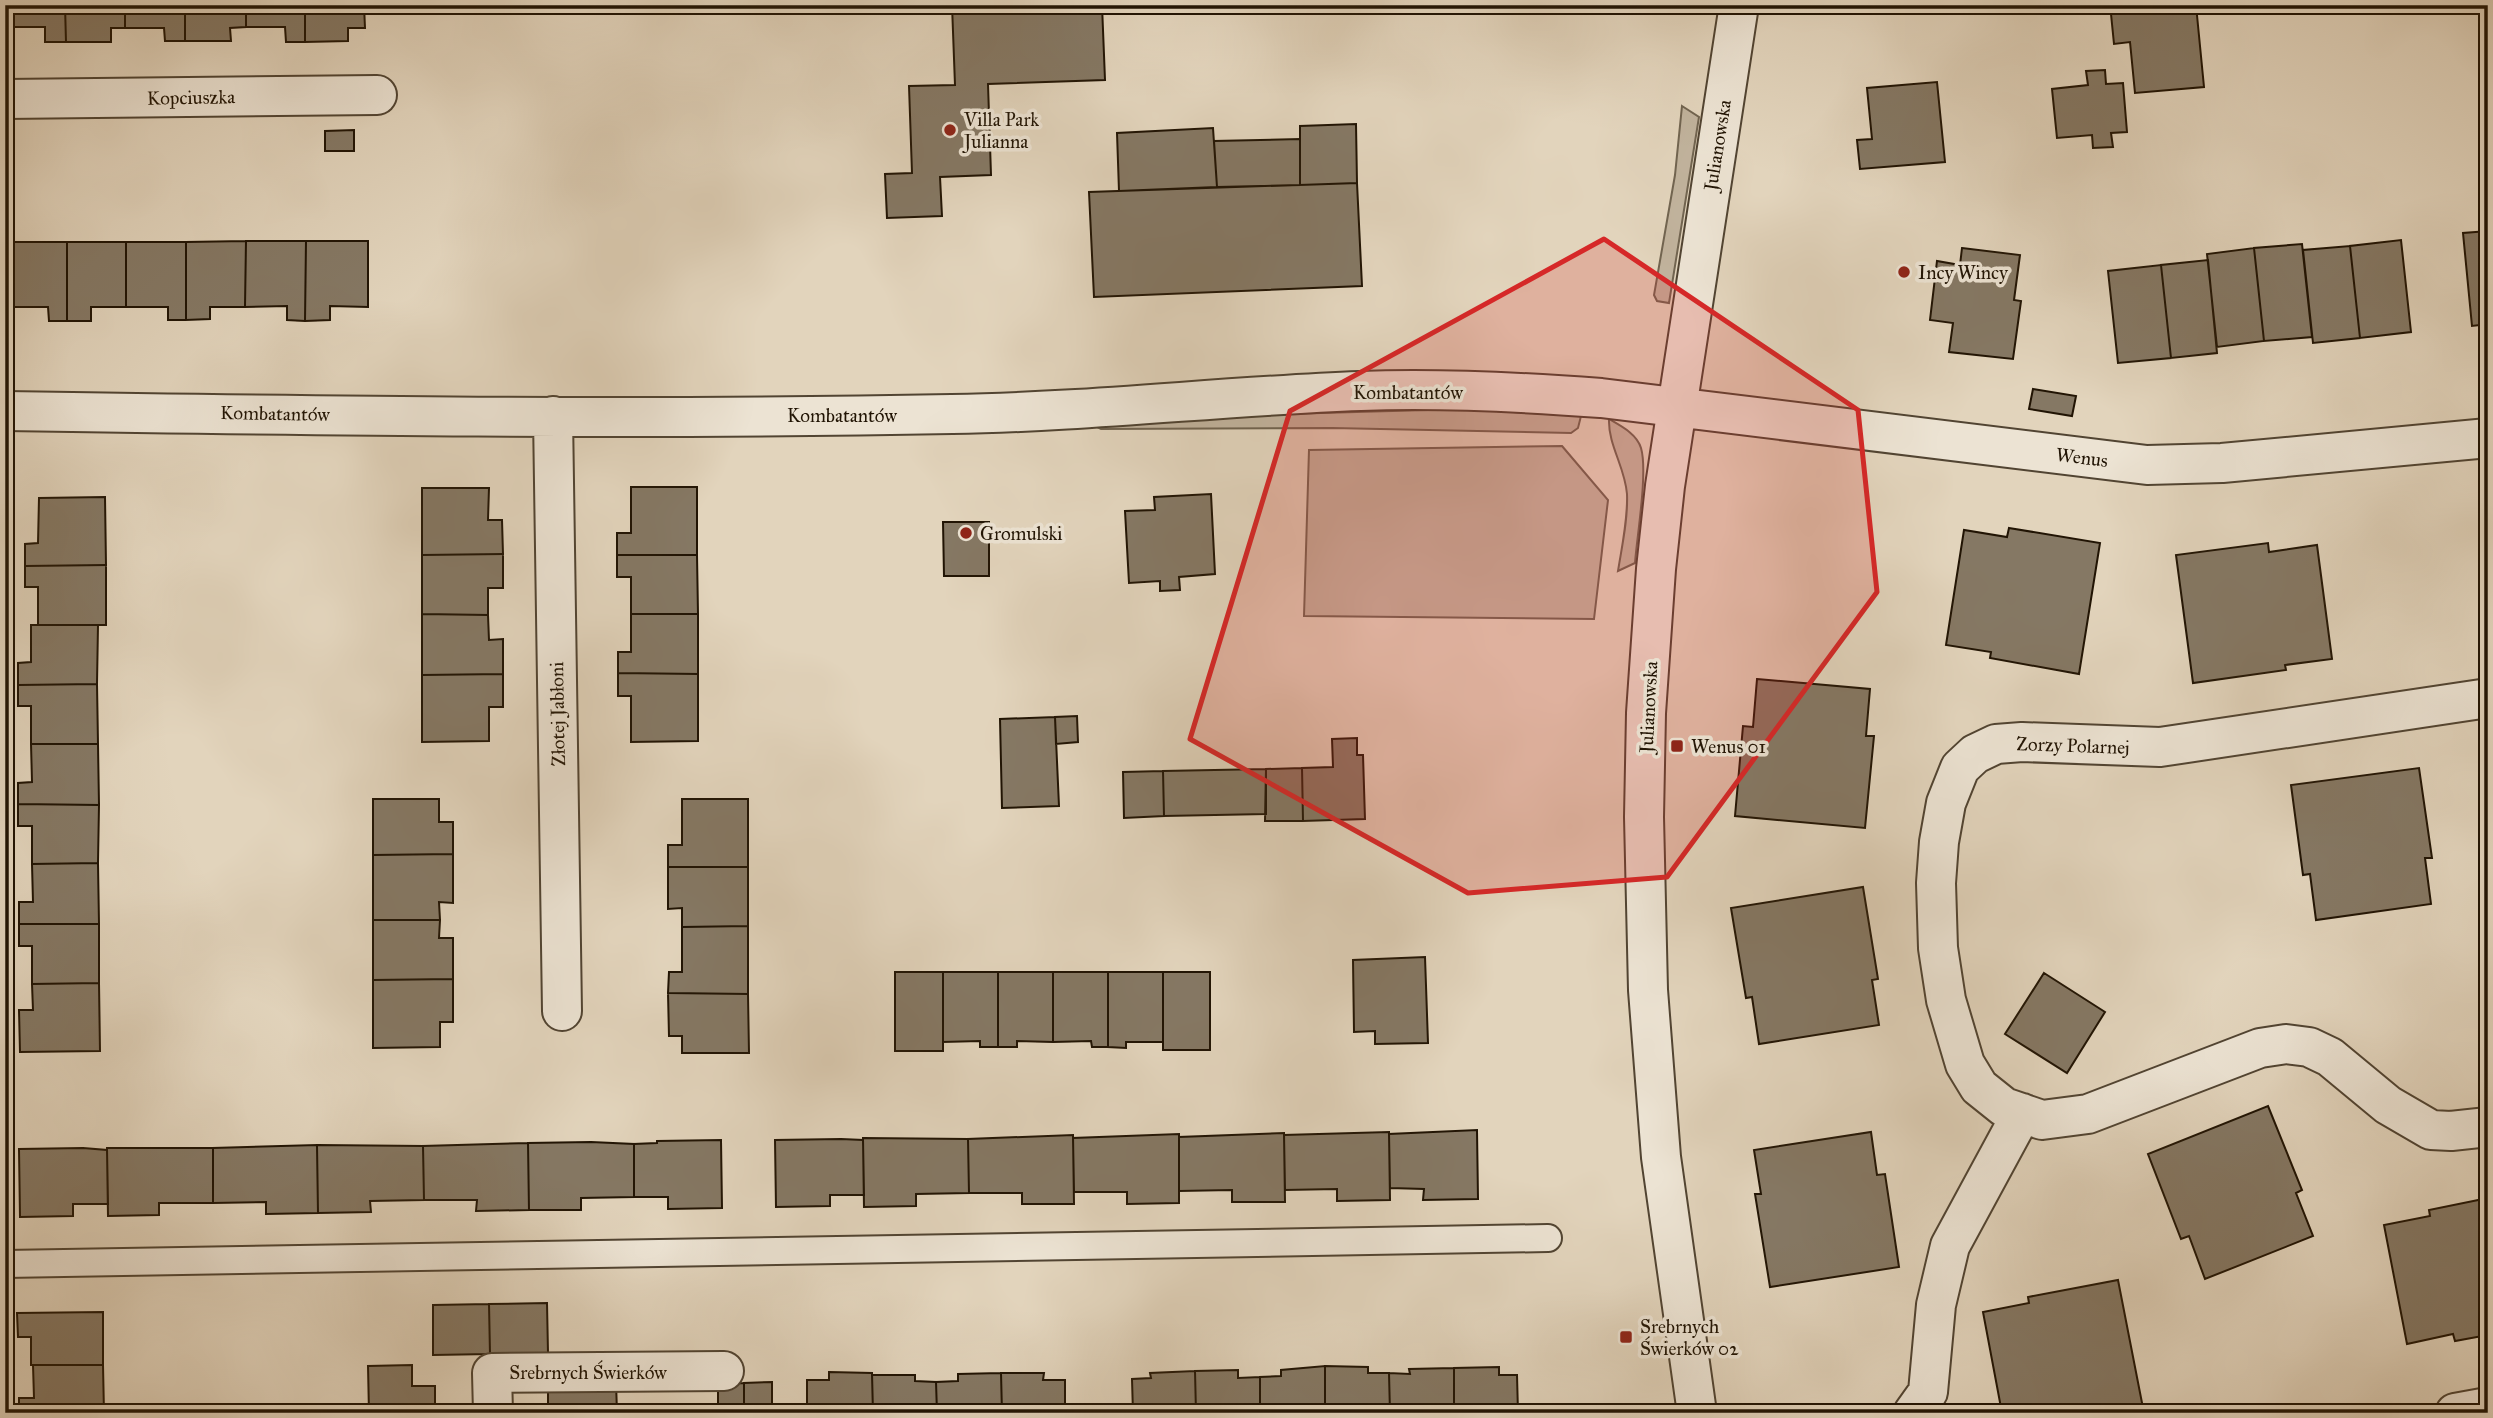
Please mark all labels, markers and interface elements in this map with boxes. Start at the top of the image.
street label: Kopciuszka [147,85,236,110]
street label: Julianowska [1699,97,1737,194]
place label: Villa Park Julianna [962,108,1039,154]
marker: Villa Park Julianna [942,122,958,138]
place label: Incy Wincy [1918,261,2009,284]
marker: Incy Wincy [1896,264,1912,280]
street label: Kombatantów [1353,381,1463,404]
street label: Kombatantów [220,401,331,426]
street label: Kombatantów [787,404,897,427]
street label: Wenus [2055,443,2109,472]
place label: Gromulski [980,522,1063,545]
marker: Gromulski [958,525,974,541]
street label: Julianowska [1635,660,1663,756]
street label: Złotej Jabłoni [545,661,571,767]
street label: Zorzy Polarnej [2016,732,2130,759]
place label: Wenus 01 [1691,735,1766,758]
marker: Wenus 01 [1669,738,1685,754]
place label: Srebrnych Świerków 02 [1640,1315,1739,1360]
marker: Srebrnych Świerków 02 [1618,1329,1634,1345]
street label: Srebrnych Świerków [509,1360,667,1384]

